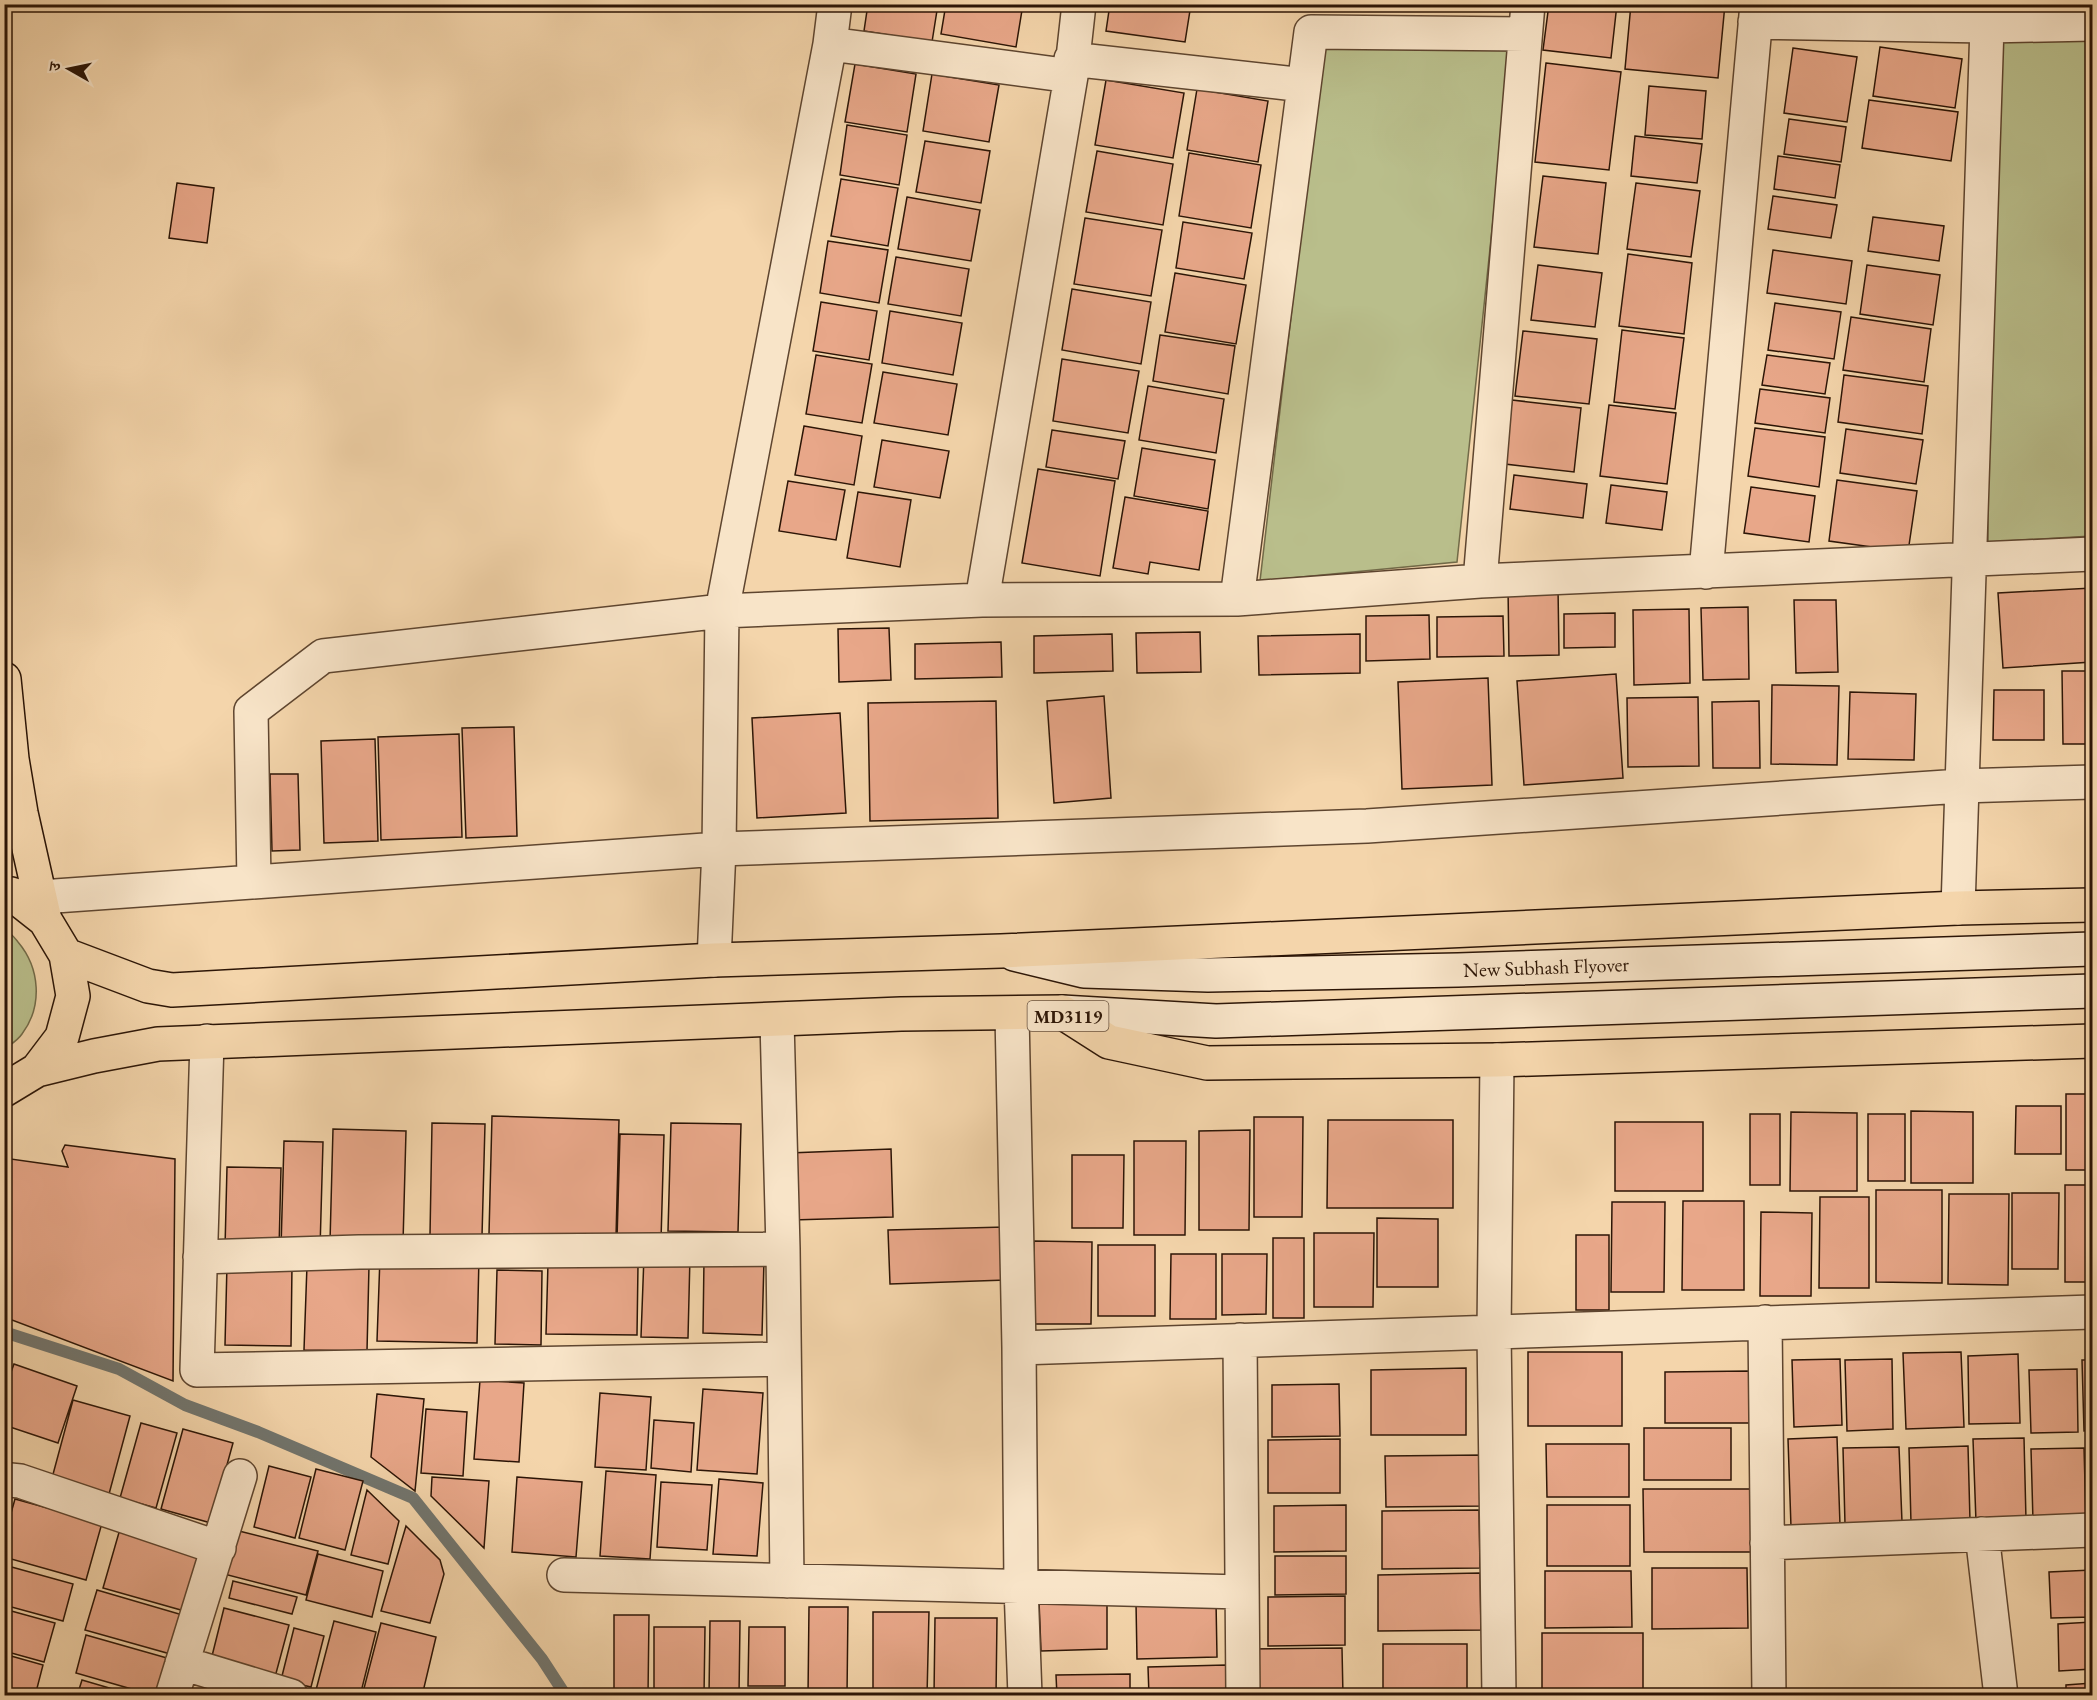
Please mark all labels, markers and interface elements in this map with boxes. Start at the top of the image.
north arrow [39,39,99,99]
text: उ [44,59,66,73]
street label: New Subhash Flyover [1463,951,1630,983]
road number: MD3119 [1028,1001,1108,1031]

